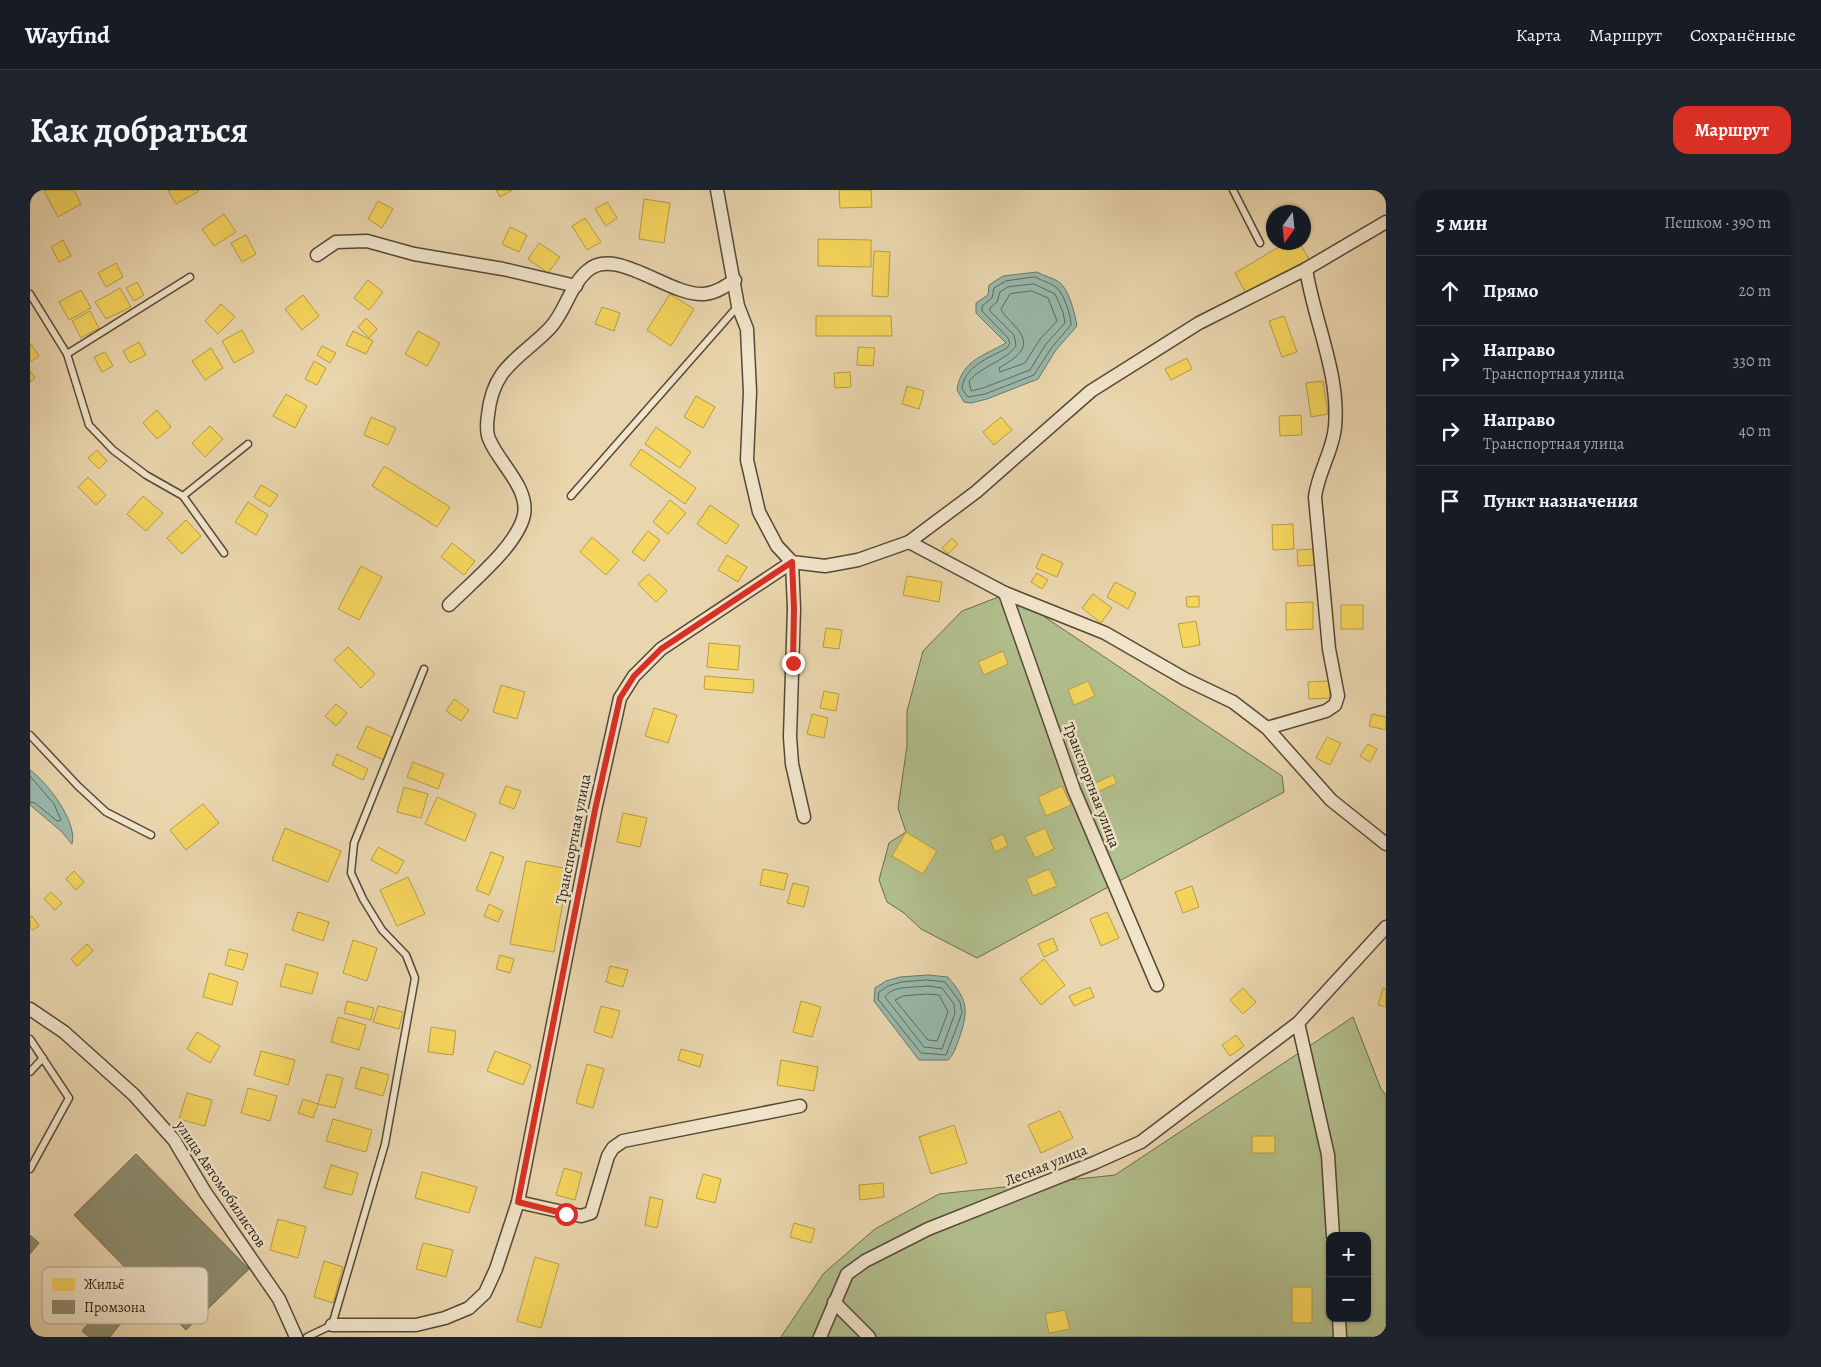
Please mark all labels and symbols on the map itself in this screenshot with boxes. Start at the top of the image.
north arrow [1266,205,1311,250]
route end [782,652,805,675]
street label: Транспортная улица [1059,720,1125,851]
street label: Транспортная улица [551,772,595,906]
street label: улица Автомобилистов [170,1116,271,1252]
street label: Лесная улица [1002,1139,1090,1191]
route start [555,1203,578,1226]
legend [42,1267,208,1324]
text: Жильё [84,1275,124,1294]
text: Промзона [84,1298,146,1317]

